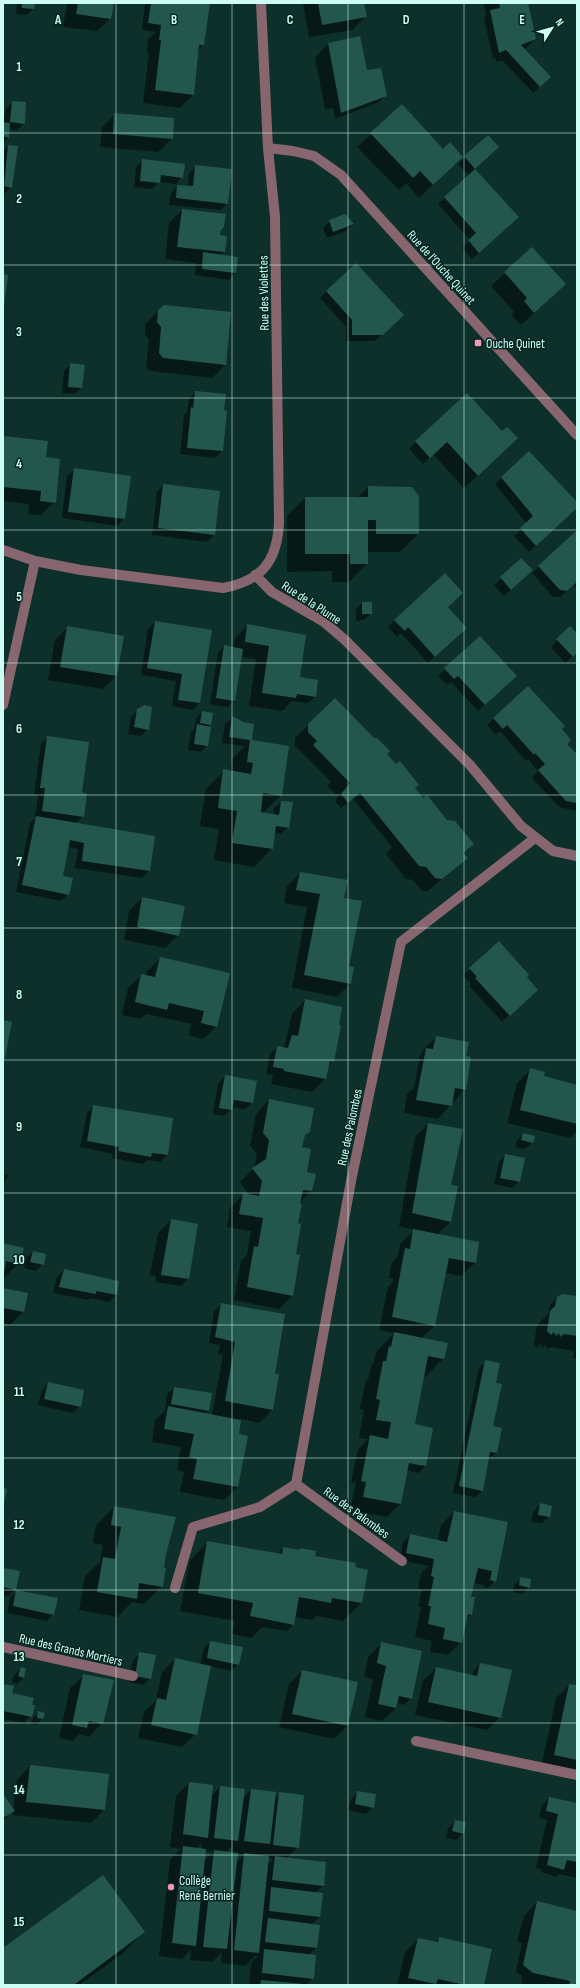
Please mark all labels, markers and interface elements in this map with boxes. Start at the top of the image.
north arrow [532,8,572,48]
text: A [54,12,62,28]
text: B [171,12,177,28]
text: C [287,12,294,28]
text: D [403,12,410,28]
text: E [519,12,525,28]
text: N [553,16,567,29]
text: 1 [16,59,22,75]
text: 2 [16,191,22,207]
street label: Rue de l'Ouche Quinet [404,227,479,308]
street label: Rue des Violettes [255,255,273,331]
text: 3 [16,324,22,340]
place label: Ouche Quinet [486,336,545,352]
marker: Ouche Quinet [473,338,483,348]
text: 4 [16,456,22,472]
street label: Rue de la Plume [279,578,344,628]
text: 5 [16,589,22,605]
text: 6 [16,721,22,737]
text: 7 [16,854,22,870]
text: 8 [16,987,22,1003]
street label: Rue des Palombes [334,1087,366,1167]
text: 9 [16,1119,22,1135]
text: 10 [13,1252,25,1268]
text: 11 [14,1384,24,1400]
street label: Rue des Palombes [320,1483,393,1542]
text: 12 [14,1517,25,1533]
street label: Rue des Grands Mortiers [17,1630,124,1670]
text: 13 [14,1649,25,1665]
text: 14 [13,1782,25,1798]
place label: Collège René Bernier [179,1873,235,1904]
marker: Collège René Bernier [166,1882,176,1892]
text: 15 [14,1914,25,1930]

